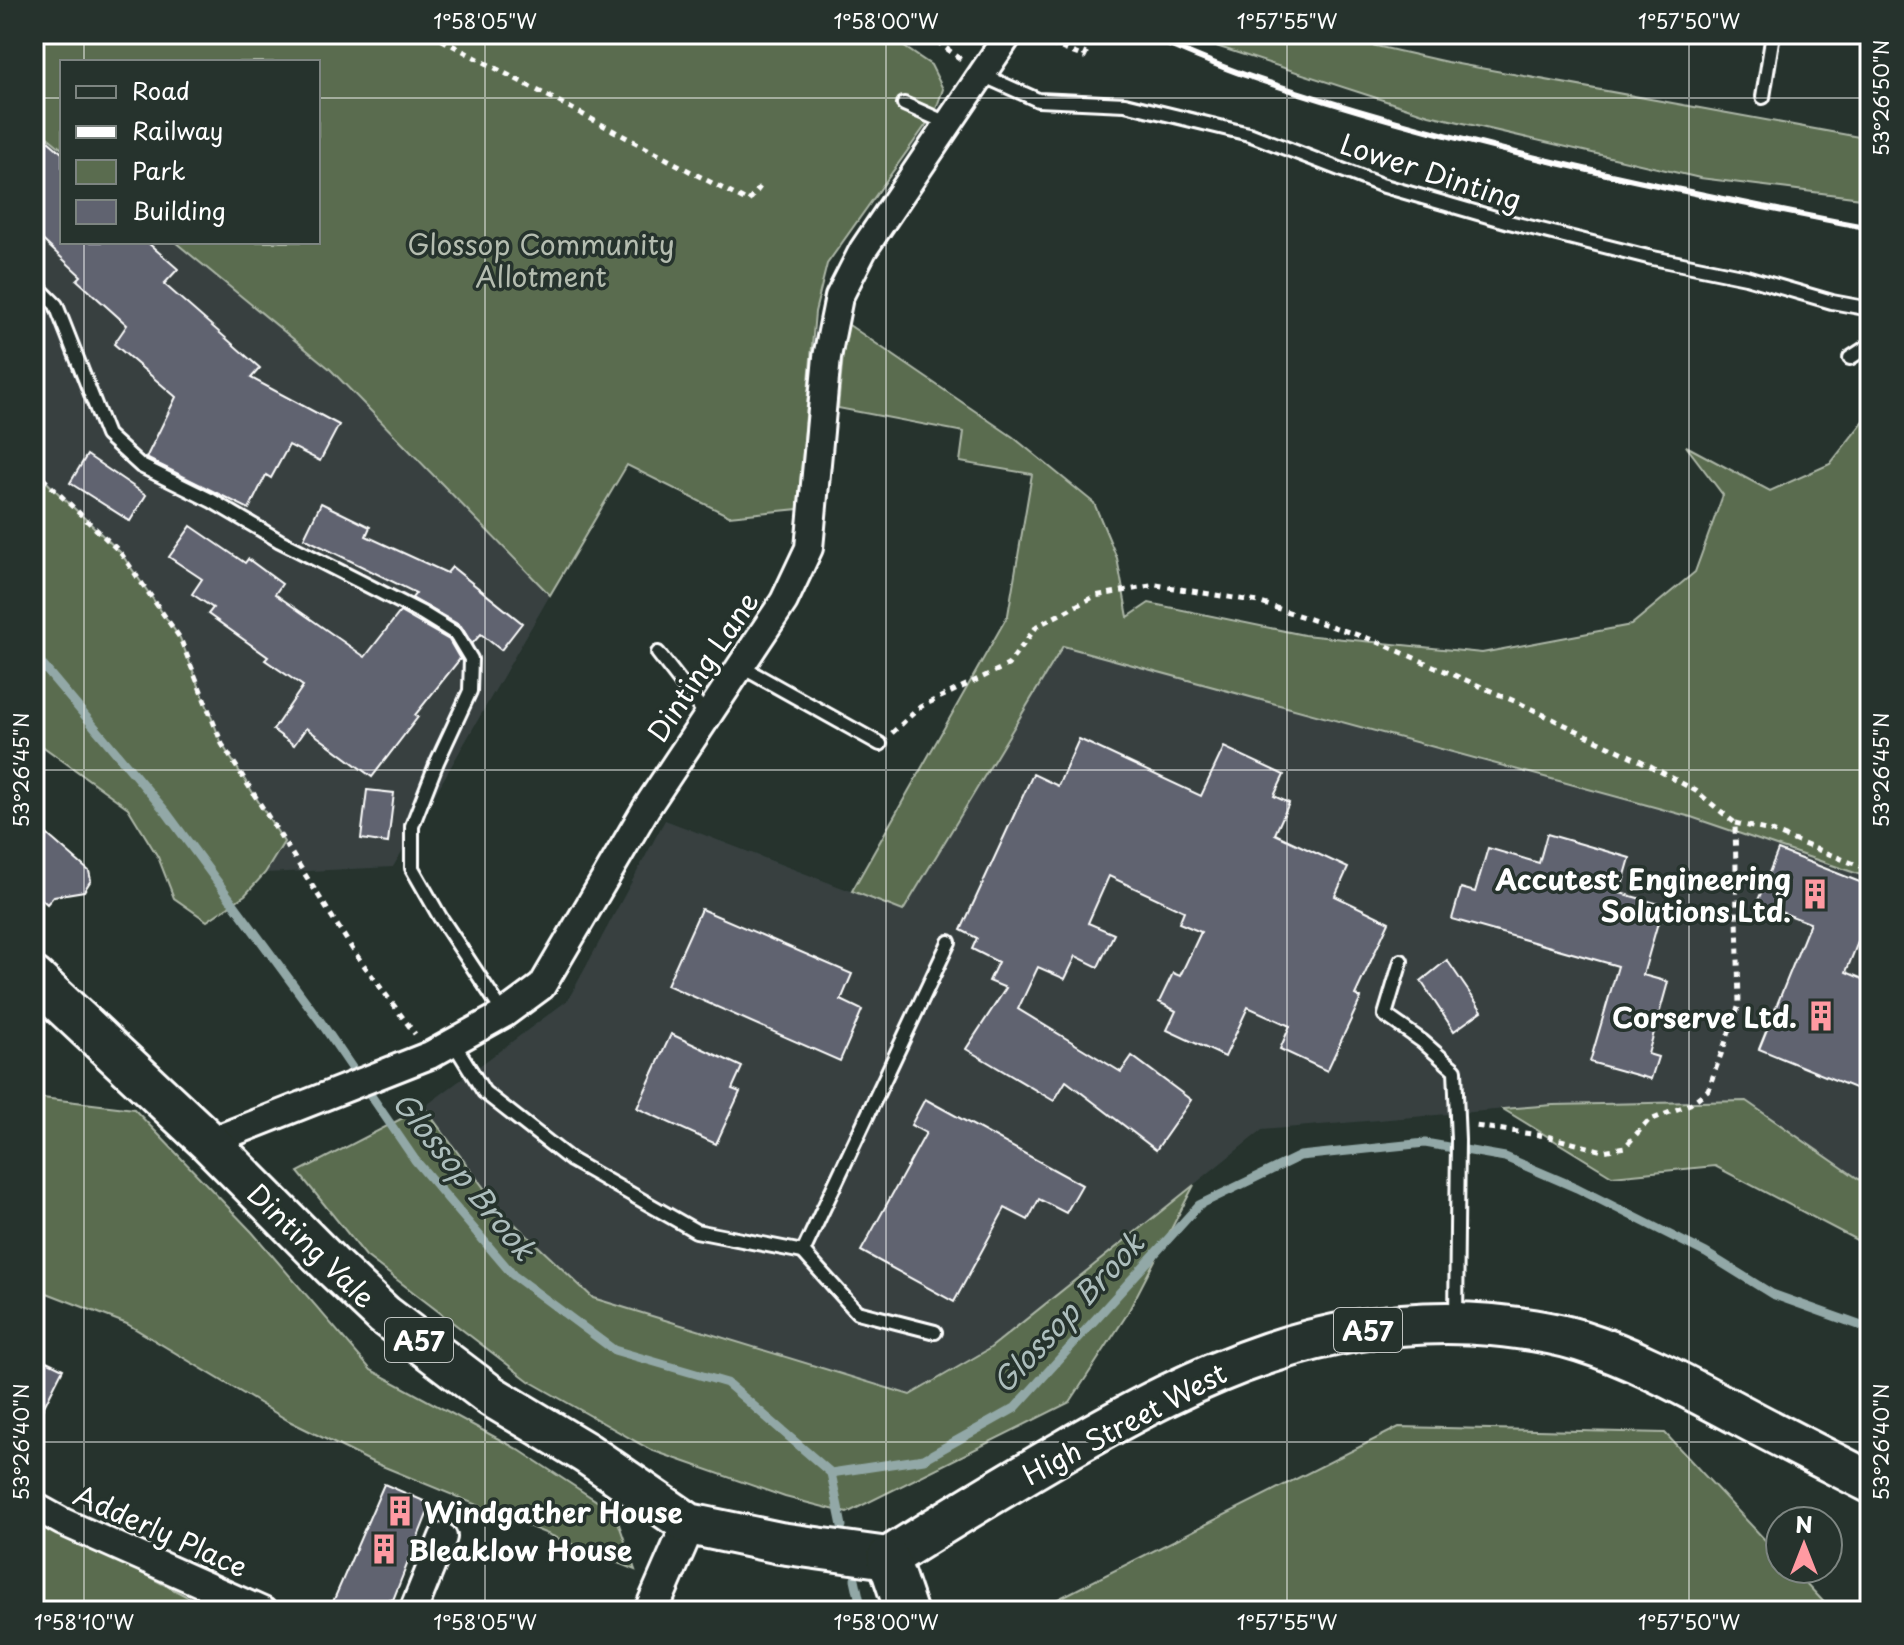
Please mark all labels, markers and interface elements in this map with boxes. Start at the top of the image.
text: 1°58'05"W [433,6,537,36]
text: 1°58'00"W [833,6,939,36]
text: 1°57'55"W [1237,6,1338,36]
text: 1°57'50"W [1638,6,1741,36]
text: 53°26'50"N [1866,40,1896,156]
legend [60,60,320,244]
text: Road [132,72,190,108]
text: Railway [132,112,223,148]
street label: Lower Dinting [1335,121,1527,221]
text: Park [132,152,186,188]
text: Building [132,192,226,228]
park label: Glossop Community Allotment [407,222,675,297]
street label: Dinting Lane [636,582,768,750]
text: 53°26'45"N [6,712,36,828]
text: 53°26'45"N [1866,712,1896,828]
place label: Accutest Engineering Solutions Ltd. [1494,857,1791,932]
building icon: Accutest Engineering Solutions Ltd. [1798,877,1832,911]
place label: Corserve Ltd. [1612,995,1797,1038]
building icon: Corserve Ltd. [1804,999,1838,1033]
water label: Glossop Brook [383,1081,548,1271]
street label: Dinting Vale [238,1173,386,1317]
water label: Glossop Brook [980,1220,1155,1403]
road number: A57 [1334,1308,1402,1352]
road number: A57 [385,1318,453,1362]
street label: High Street West [1014,1351,1234,1495]
text: 53°26'40"N [6,1383,36,1501]
text: 53°26'40"N [1866,1383,1896,1501]
street label: Adderly Place [67,1472,255,1588]
place label: Windgather House [424,1490,683,1533]
building icon: Windgather House [383,1494,417,1528]
north arrow [1764,1505,1844,1585]
text: N [1795,1507,1813,1540]
place label: Bleaklow House [408,1528,632,1571]
building icon: Bleaklow House [367,1532,401,1566]
text: 1°58'10"W [34,1607,134,1637]
text: 1°58'05"W [433,1607,537,1637]
text: 1°58'00"W [833,1607,939,1637]
text: 1°57'55"W [1237,1607,1338,1637]
text: 1°57'50"W [1638,1607,1741,1637]

